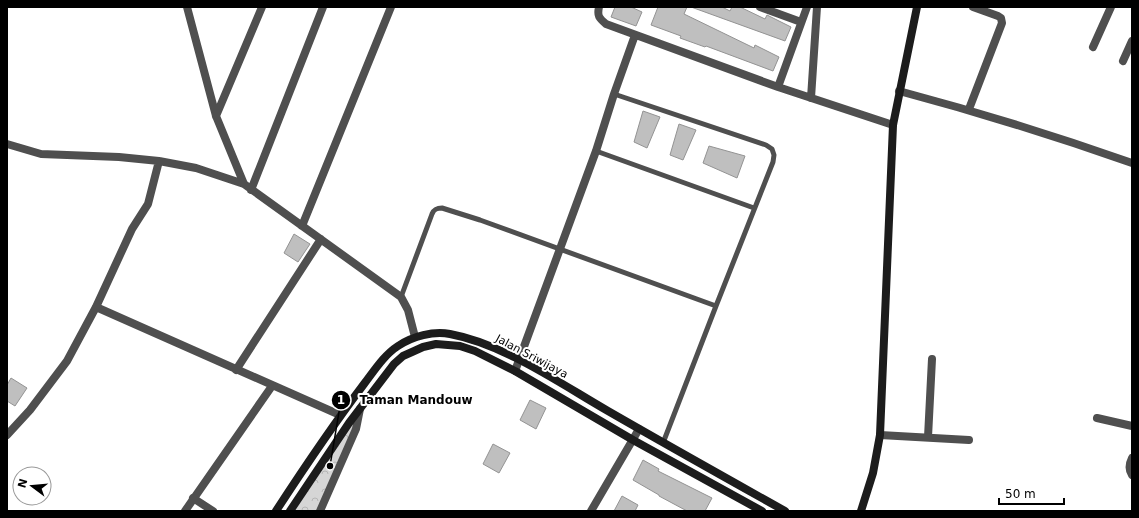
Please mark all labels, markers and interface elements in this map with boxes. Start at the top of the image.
street label: Jalan Sriwijaya [493,331,570,381]
callout: Taman Mandouw [331,388,480,412]
text: 1 [337,393,345,407]
text: Taman Mandouw [359,393,473,407]
north arrow [12,466,52,506]
text: N [15,477,30,490]
scale bar [999,480,1064,506]
text: 50 m [1005,487,1036,501]

